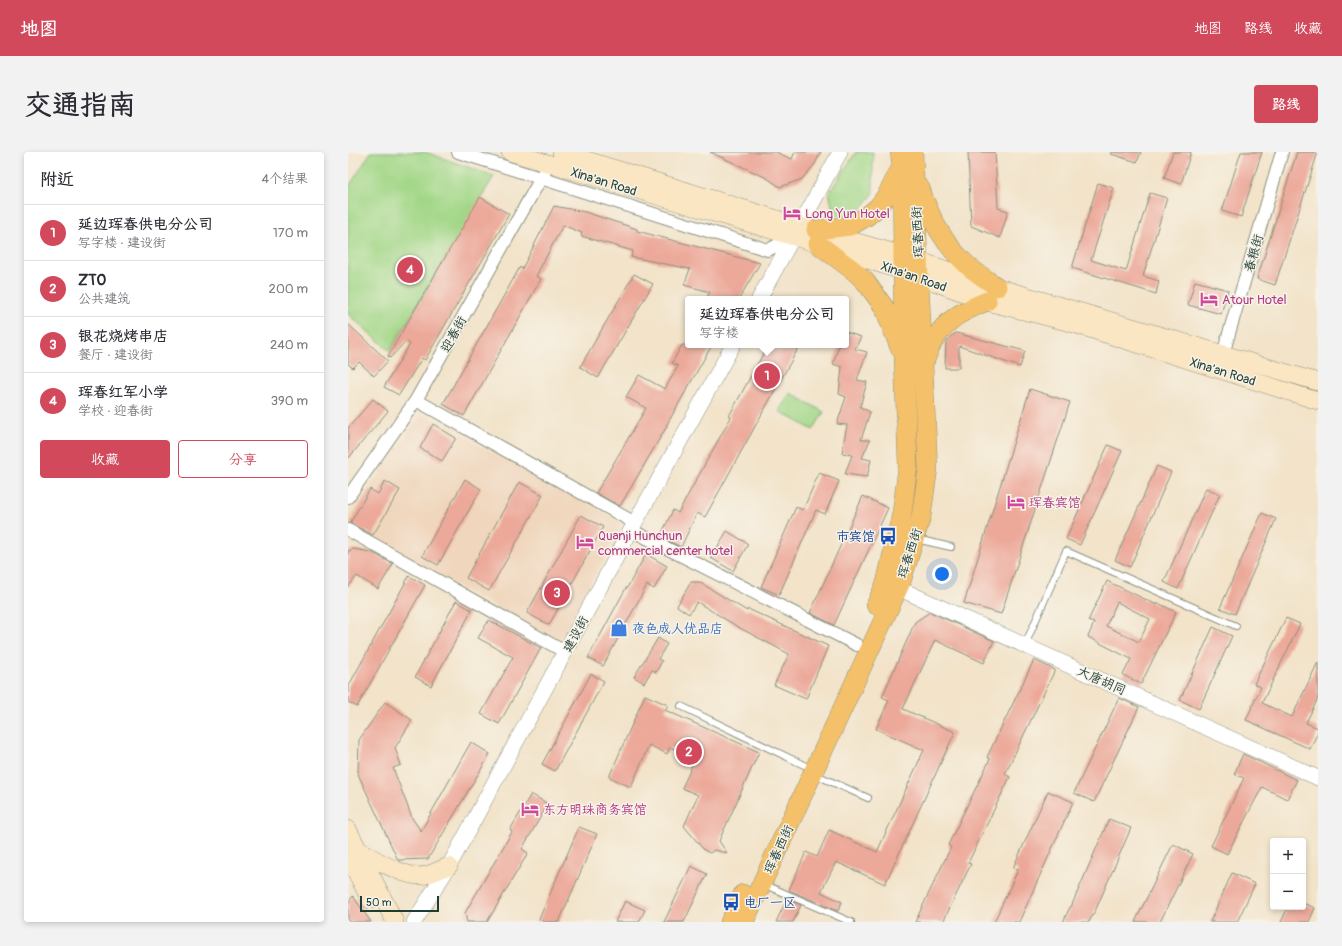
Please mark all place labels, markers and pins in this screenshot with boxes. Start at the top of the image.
hotel icon: Long Yun Hotel [782,203,802,223]
place label: Long Yun Hotel [805,206,890,222]
pin: 4 [397,255,423,285]
hotel icon: Atour Hotel [1199,289,1219,309]
place label: Atour Hotel [1222,292,1287,308]
pin: 1 [754,361,780,391]
hotel icon: 珲春宾馆 [1006,492,1026,512]
place label: 珲春宾馆 [1029,495,1081,511]
bus stop icon: 市宾馆 [878,526,898,546]
place label: Quanji Hunchun commercial center hotel [598,528,733,559]
place label: 市宾馆 [836,529,875,545]
hotel icon: Quanji Hunchun commercial center hotel [575,532,595,552]
pin: 3 [544,578,570,608]
shop icon: 夜色成人优品店 [609,618,629,638]
place label: 夜色成人优品店 [632,621,723,637]
pin: 2 [676,737,702,767]
hotel icon: 东方明珠商务宾馆 [520,799,540,819]
place label: 东方明珠商务宾馆 [543,802,647,818]
bus stop icon: 电厂一区 [721,892,741,912]
place label: 电厂一区 [744,895,796,911]

